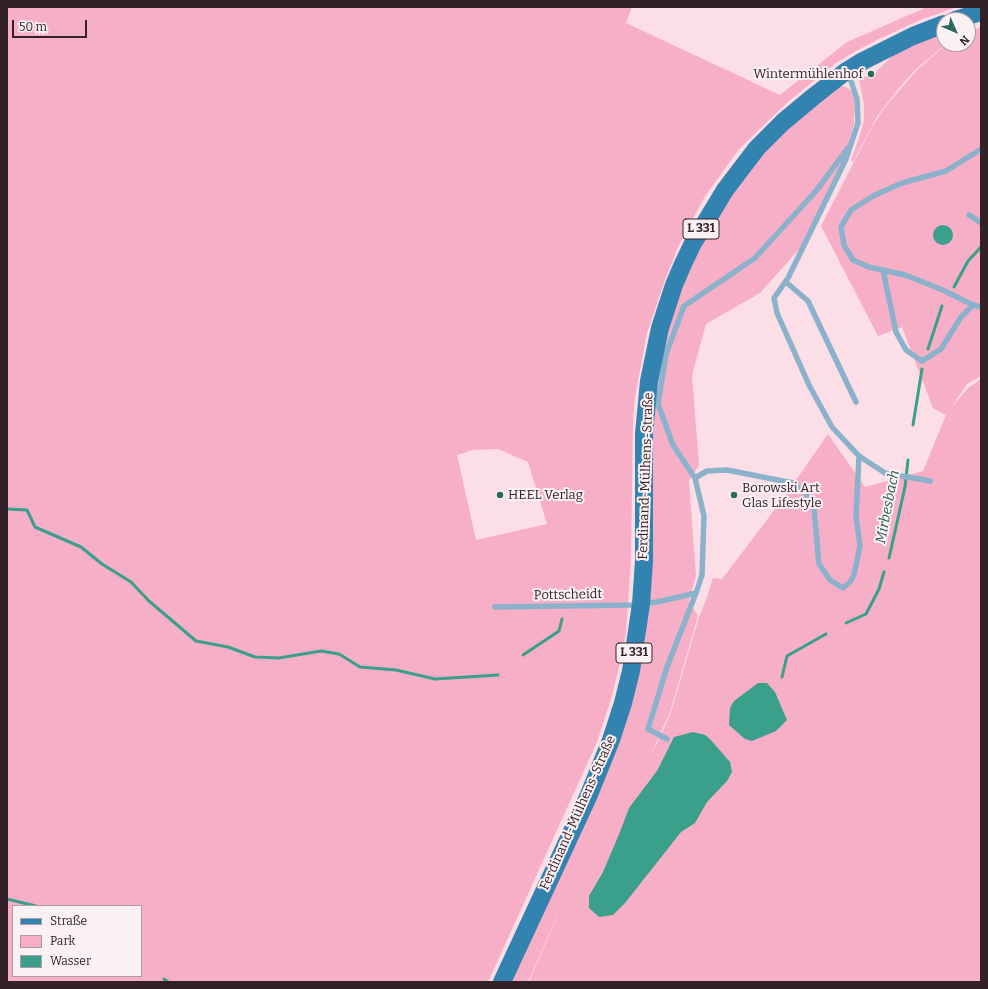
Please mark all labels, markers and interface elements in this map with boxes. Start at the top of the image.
scale bar [14,12,89,38]
north arrow [936,12,976,52]
text: 50 m [19,20,47,34]
text: N [957,33,972,48]
place label: Wintermühlenhof [753,66,863,82]
marker: Wintermühlenhof [866,69,876,79]
road number: L 331 [683,219,719,239]
street label: Ferdinand-Mülhens-Straße [635,392,657,560]
water label: Mirbesbach [873,469,903,545]
place label: Borowski Art Glas Lifestyle [742,480,822,511]
place label: HEEL Verlag [508,487,583,503]
marker: HEEL Verlag [495,490,505,500]
marker: Borowski Art Glas Lifestyle [729,490,739,500]
street label: Pottscheidt [534,587,602,603]
road number: L 331 [616,643,652,663]
street label: Ferdinand-Mülhens-Straße [537,733,619,893]
legend [12,905,142,977]
text: Straße [50,914,87,928]
text: Park [50,934,75,948]
text: Wasser [50,954,91,968]

